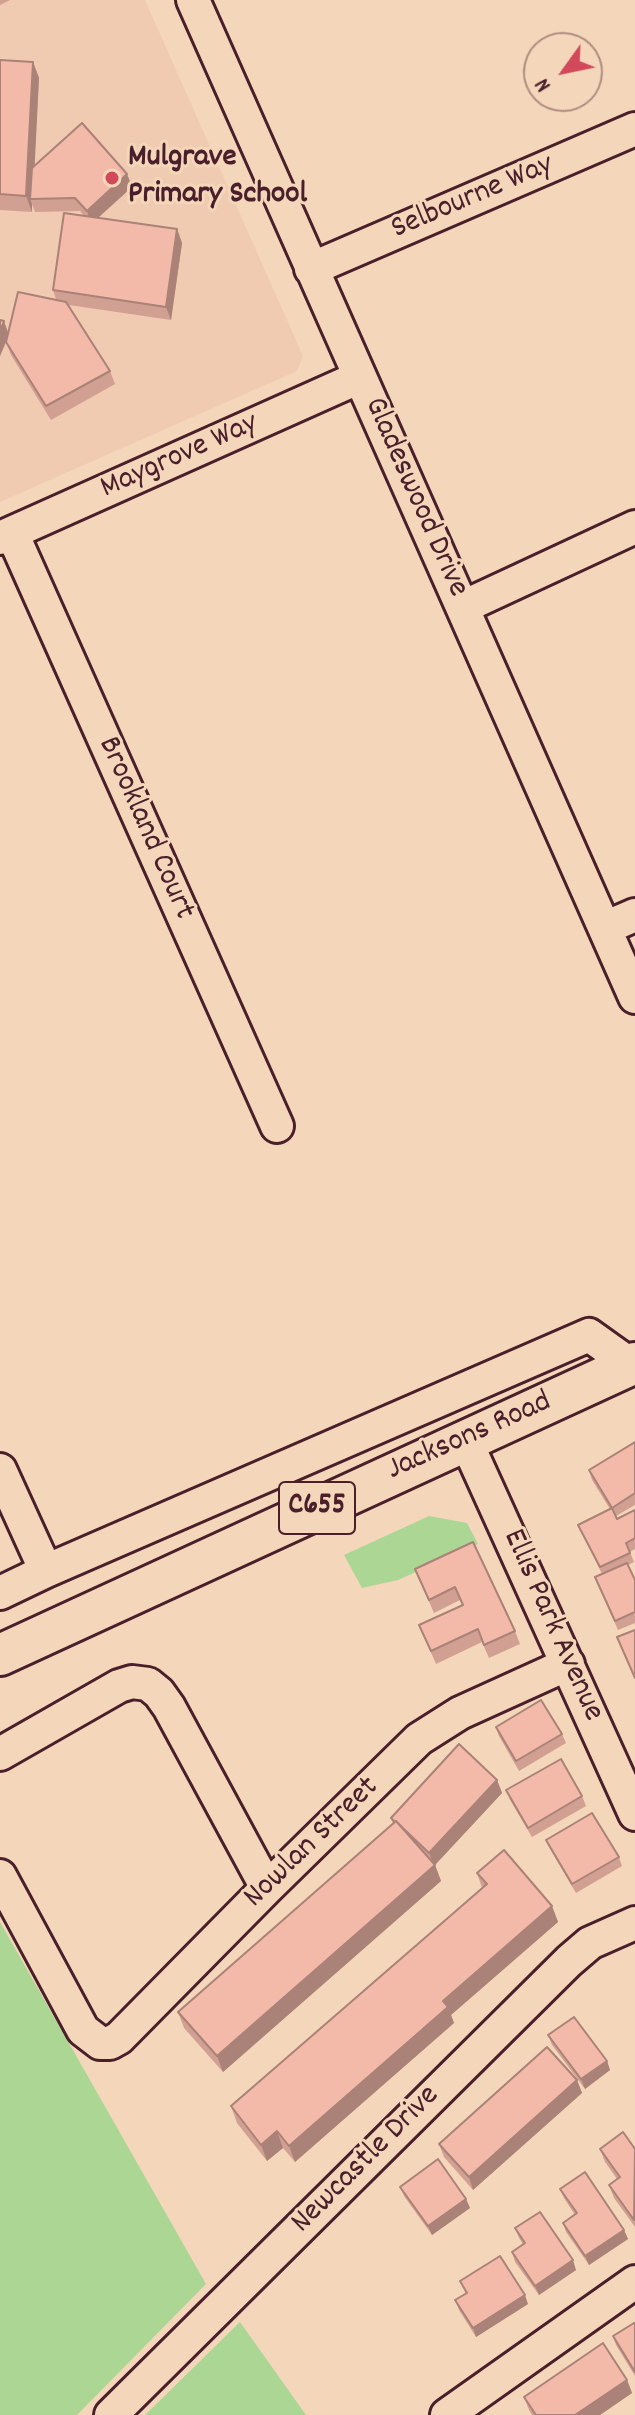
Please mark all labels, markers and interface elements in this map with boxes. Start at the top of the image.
north arrow [523,32,603,112]
text: N [528,71,560,97]
place label: Mulgrave Primary School [128,141,307,216]
street label: Selbourne Way [386,148,560,250]
marker: Mulgrave Primary School [103,169,121,187]
street label: Gladeswood Drive [353,392,475,604]
street label: Maygrove Way [95,406,265,510]
street label: Brookland Court [87,732,201,926]
street label: Jacksons Road [382,1385,558,1491]
road number: C655 [279,1482,355,1534]
street label: Ellis Park Avenue [492,1524,610,1728]
street label: Nowlan Street [237,1770,389,1918]
street label: Newcastle Drive [285,2079,449,2243]

